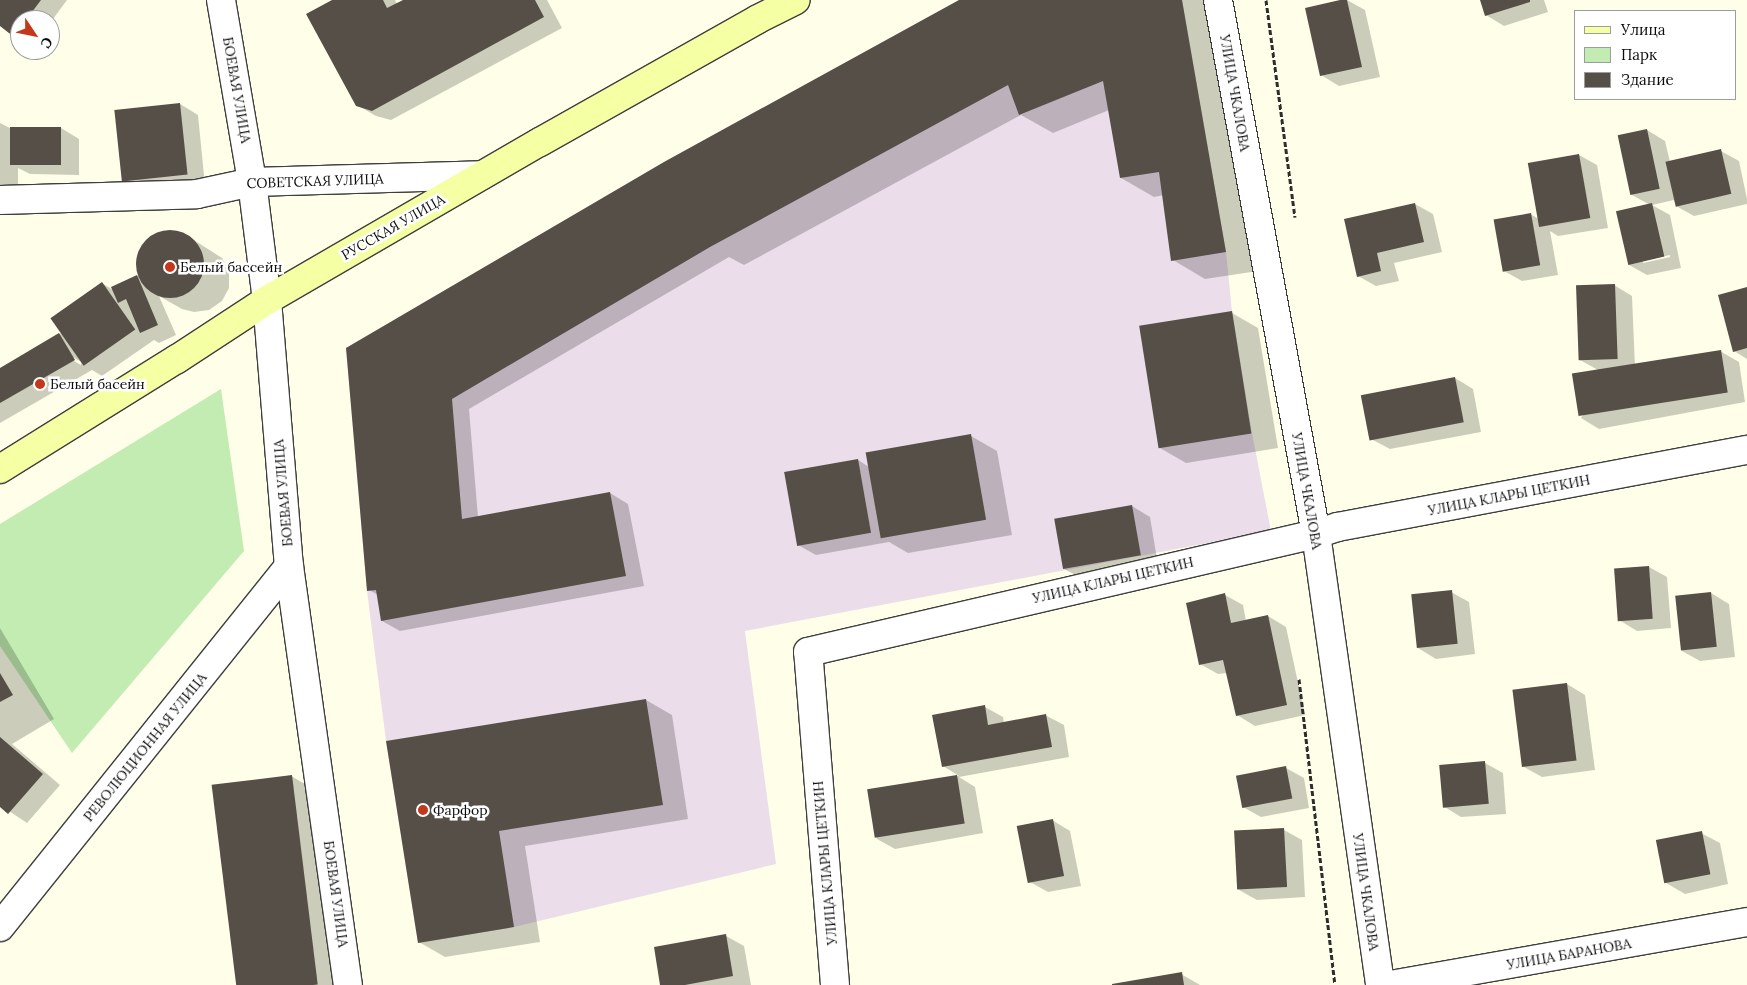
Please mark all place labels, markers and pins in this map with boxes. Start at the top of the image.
place label: Белый баcсейн [180,259,282,275]
marker: Белый баcсейн [164,261,176,273]
place label: Белый басейн [50,376,145,392]
marker: Белый басейн [34,378,46,390]
place label: Фарфор [433,802,488,818]
marker: Фарфор [417,804,429,816]

